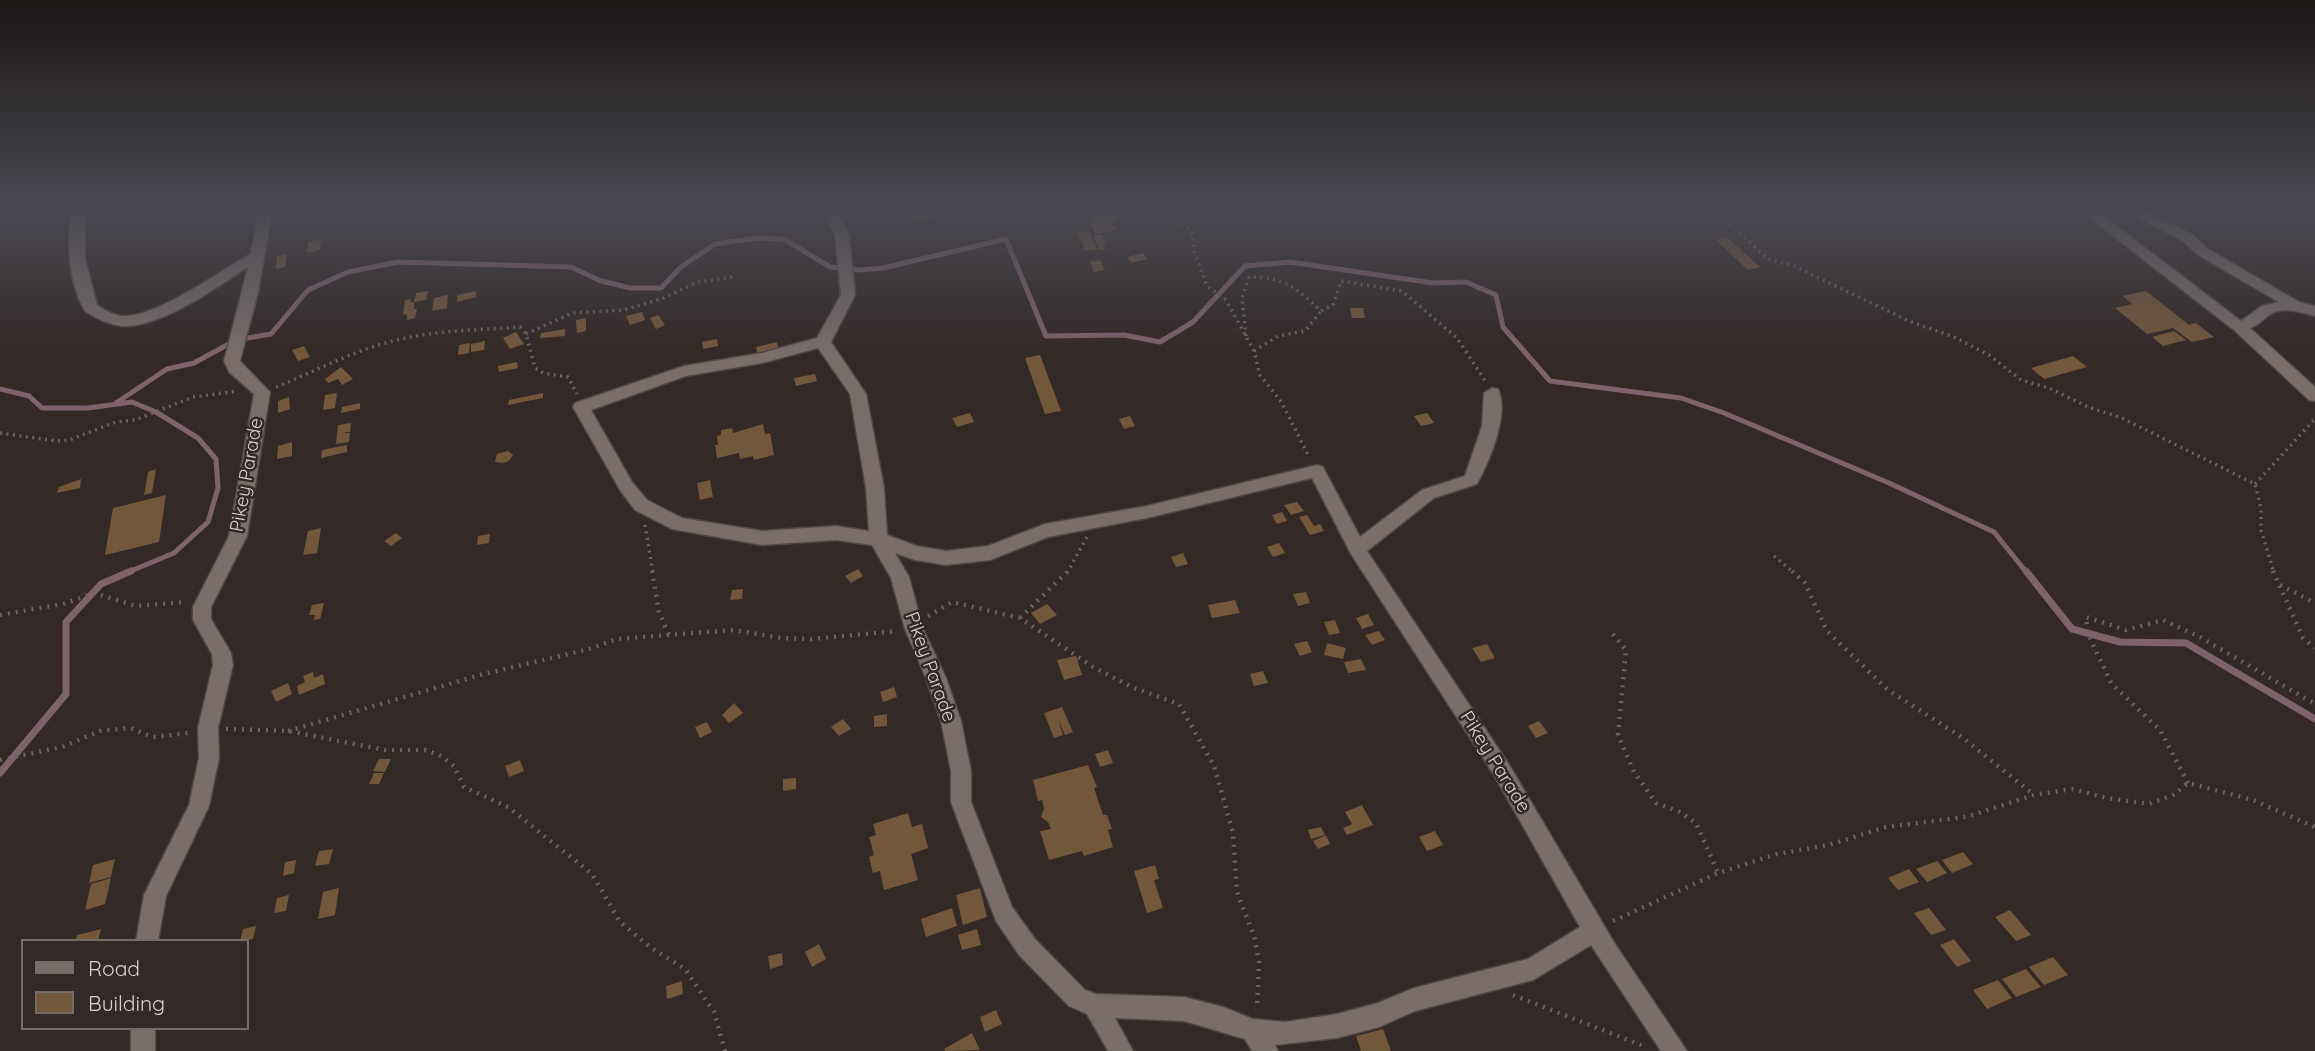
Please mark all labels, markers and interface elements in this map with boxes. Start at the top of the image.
street label: Pikey Parade [226,416,268,534]
street label: Pikey Parade [900,609,960,725]
street label: Pikey Parade [1455,707,1535,817]
legend [21,939,248,1030]
text: Road [88,955,140,981]
text: Building [88,990,165,1016]

